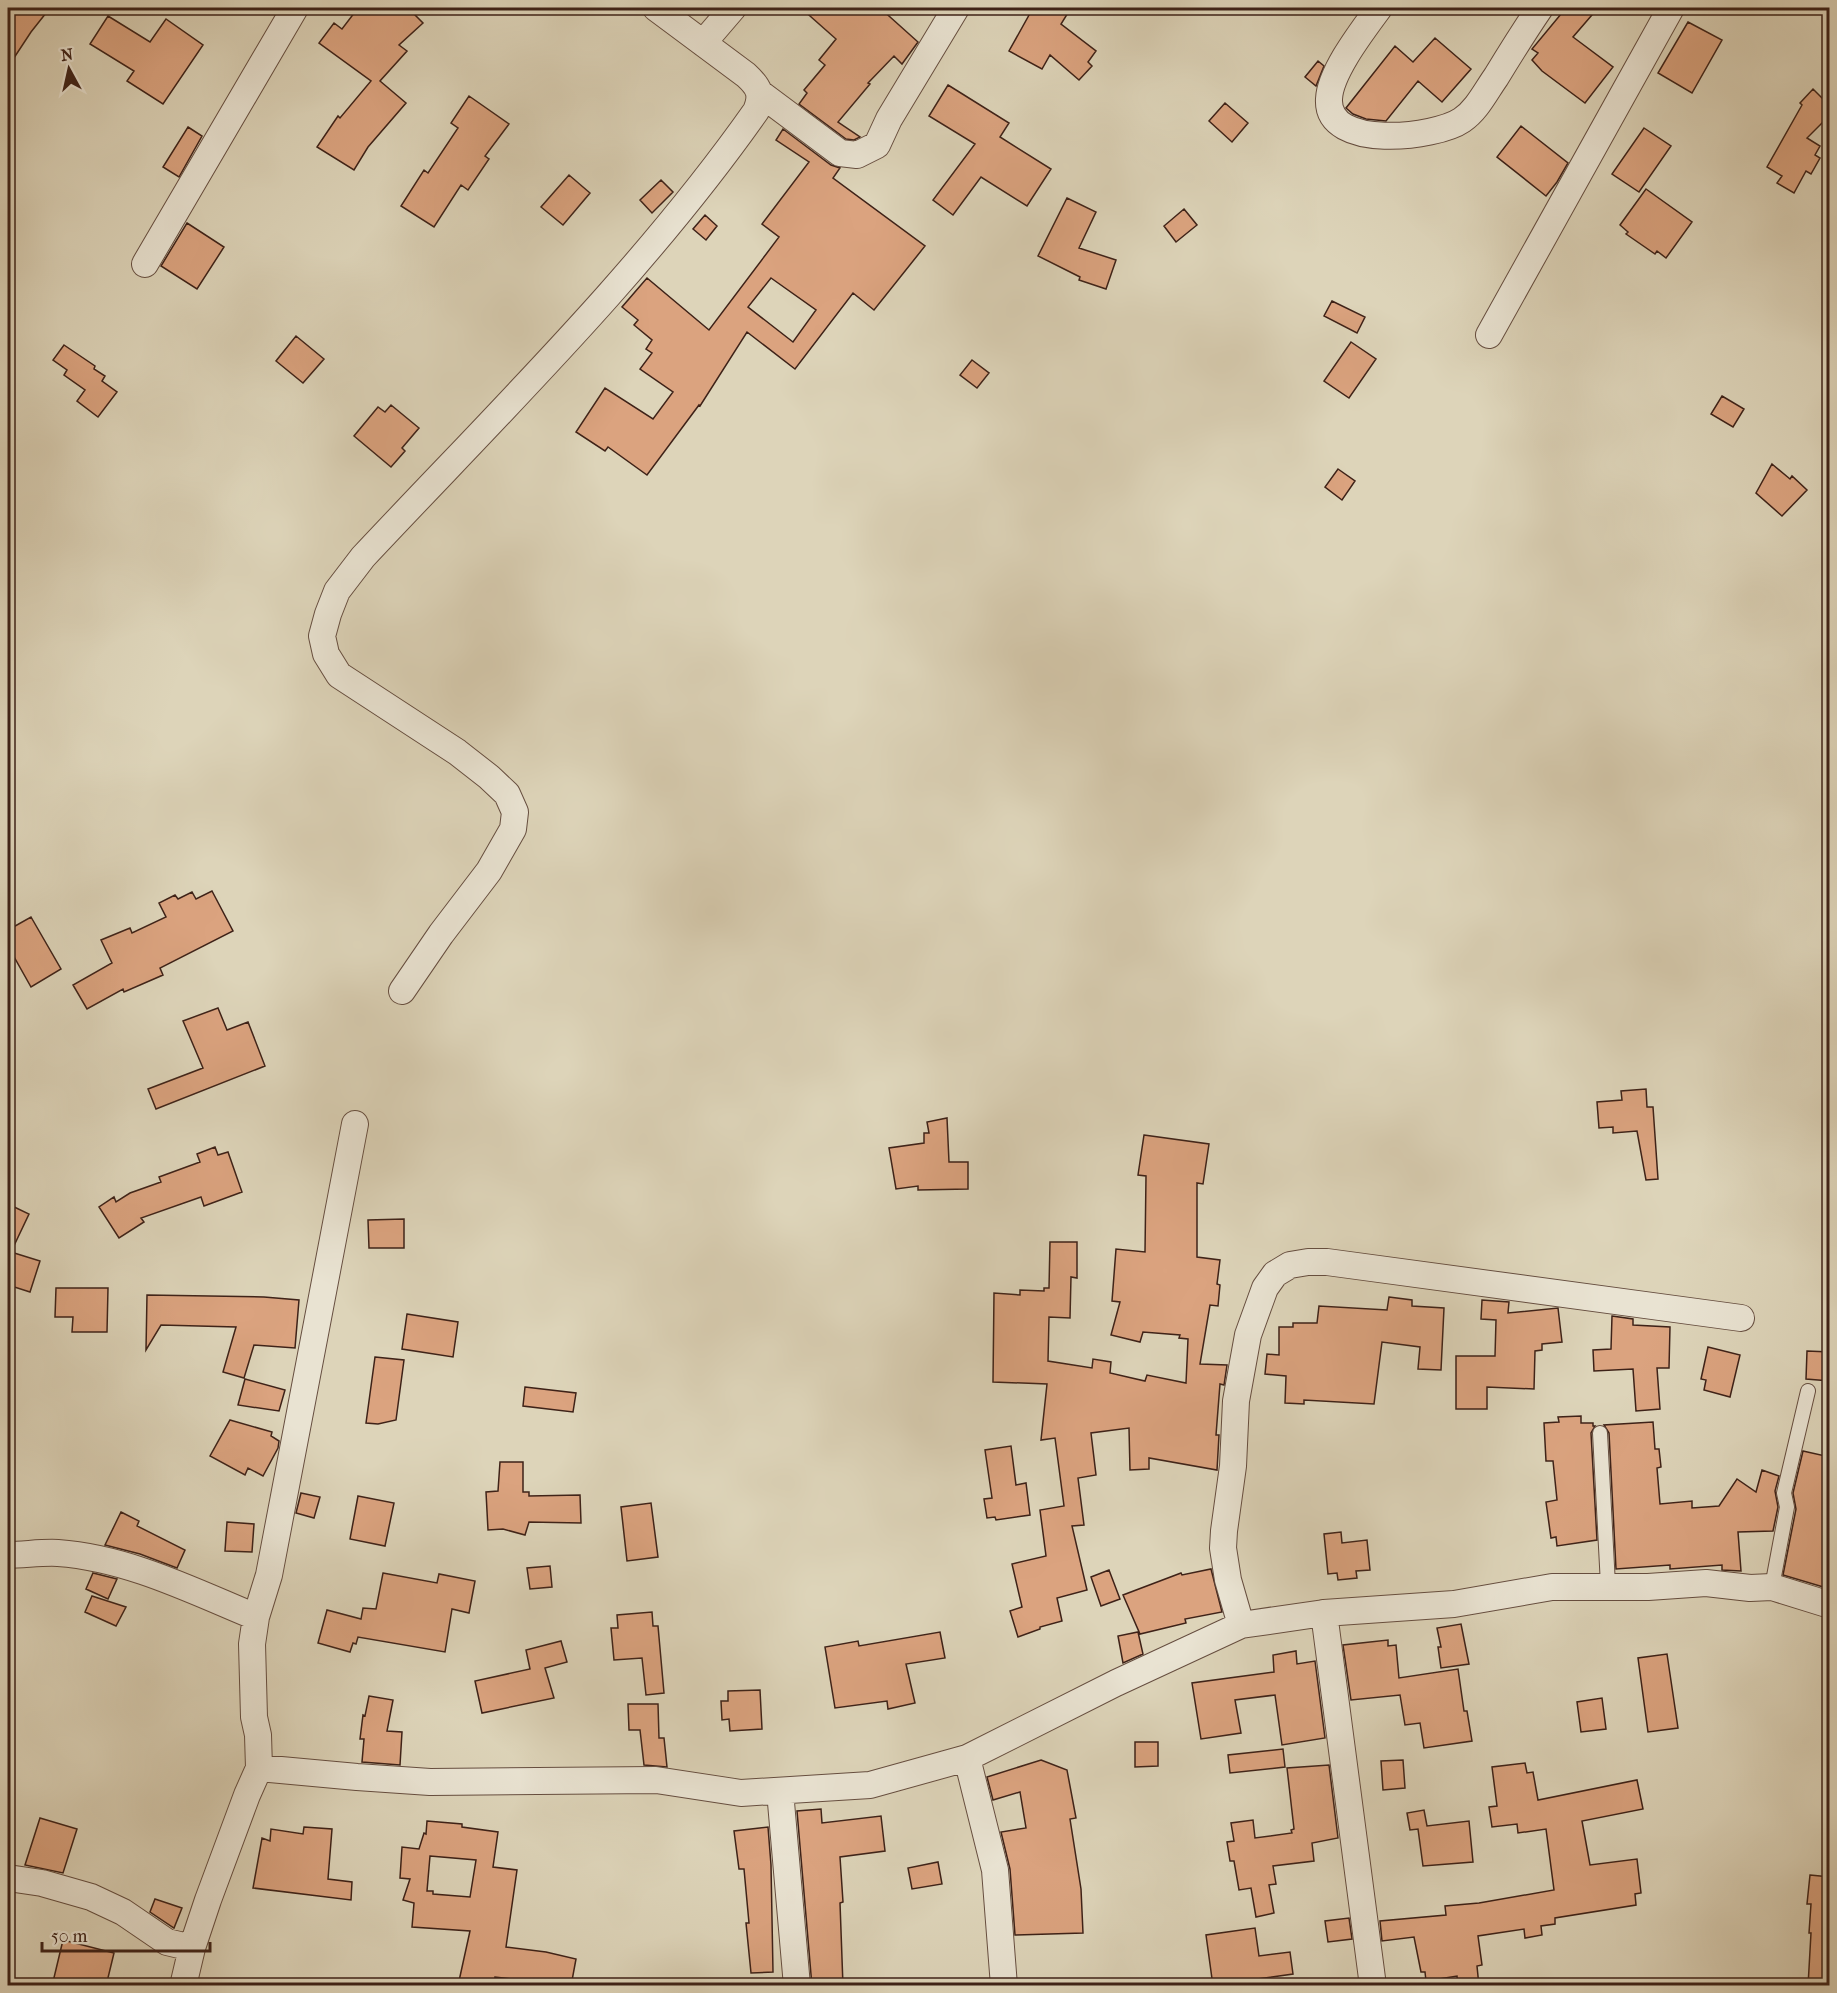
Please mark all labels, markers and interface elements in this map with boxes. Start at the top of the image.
north arrow [39,39,99,99]
text: N [60,44,75,65]
scale bar [42,1915,210,1953]
text: 50 m [51,1926,88,1947]

